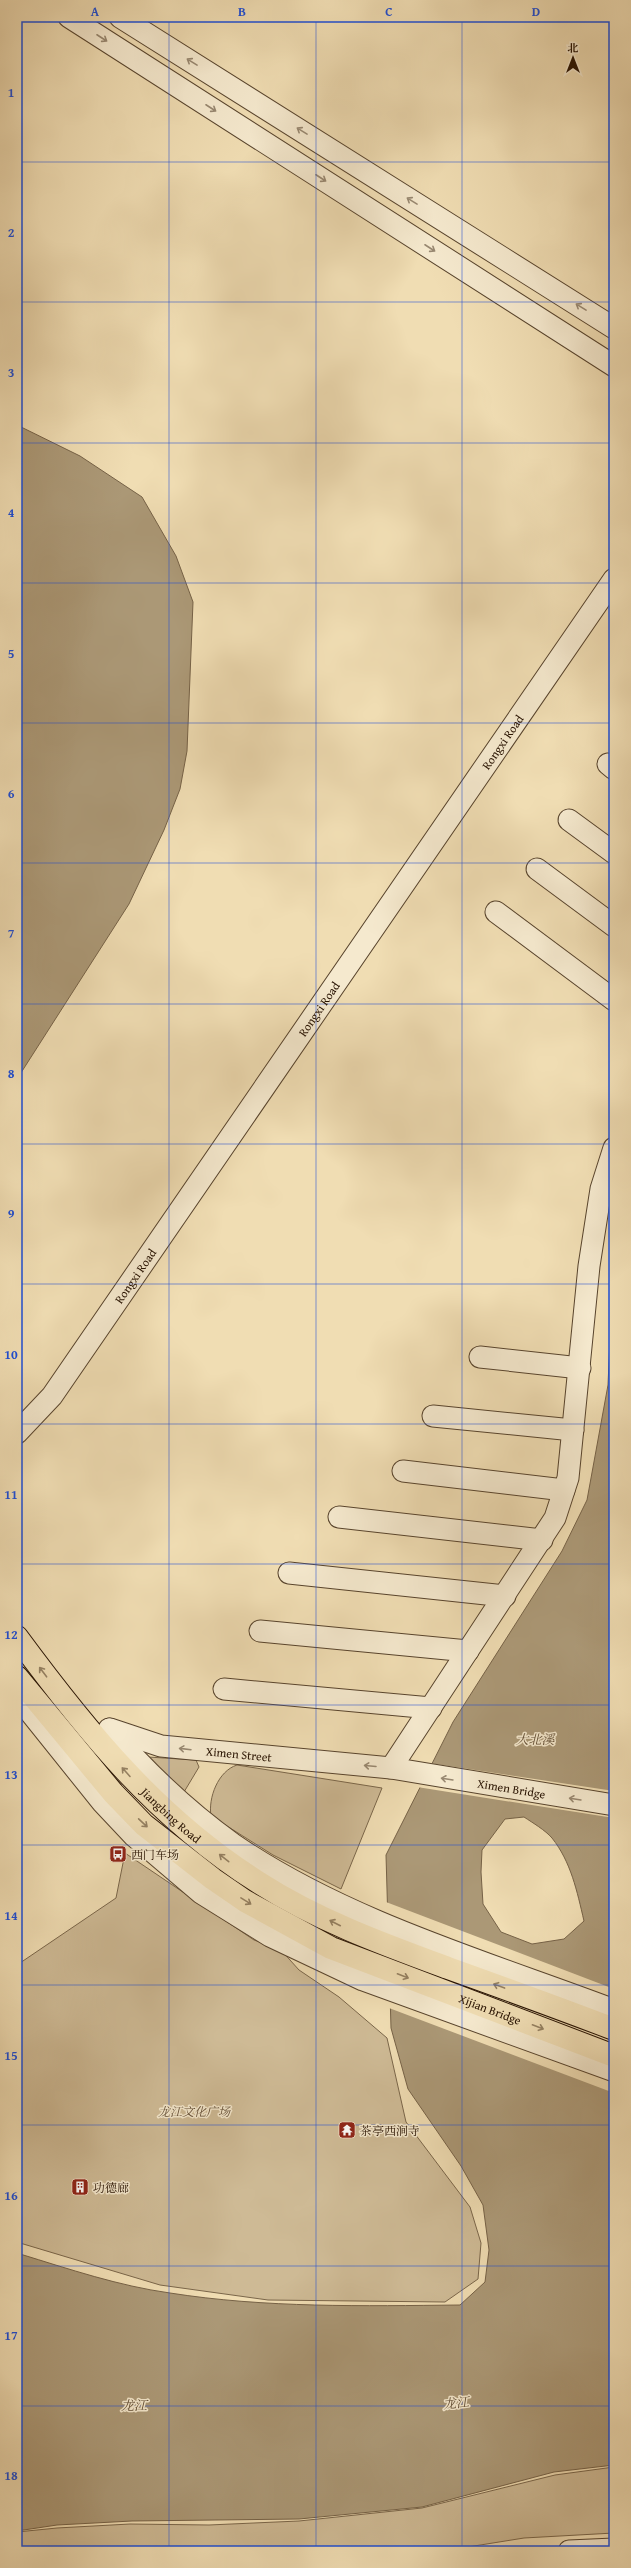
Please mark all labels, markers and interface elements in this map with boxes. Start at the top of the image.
text: A [91,2,100,21]
text: B [238,2,246,21]
text: C [385,2,393,21]
text: D [532,2,540,21]
one-way arrow [96,34,107,42]
north arrow [553,38,593,78]
text: 北 [568,40,579,56]
one-way arrow [187,58,198,66]
text: 1 [8,83,14,102]
one-way arrow [205,104,216,112]
one-way arrow [296,127,308,135]
one-way arrow [315,174,326,182]
one-way arrow [406,196,418,204]
text: 2 [8,223,15,242]
one-way arrow [424,244,435,252]
one-way arrow [576,303,587,311]
text: 3 [8,363,14,382]
text: 4 [8,503,15,522]
text: 5 [8,644,15,663]
street label: Rongxi Road [477,710,527,773]
text: 6 [8,784,15,803]
text: 7 [8,924,15,943]
street label: Rongxi Road [294,977,344,1040]
text: 8 [8,1064,15,1083]
text: 9 [8,1204,15,1223]
street label: Rongxi Road [110,1244,160,1306]
text: 10 [4,1345,18,1364]
text: 11 [4,1485,18,1504]
text: 12 [4,1625,18,1644]
one-way arrow [39,1667,47,1678]
water label: 大北溪 [515,1730,556,1749]
street label: Ximen Street [205,1742,273,1765]
one-way arrow [179,1745,192,1752]
one-way arrow [364,1763,377,1770]
text: 13 [4,1765,18,1784]
one-way arrow [121,1767,130,1778]
street label: Ximen Bridge [476,1774,547,1802]
one-way arrow [441,1775,454,1783]
street label: Jiangbing Road [136,1782,205,1847]
one-way arrow [569,1795,582,1803]
one-way arrow [138,1818,148,1828]
bus stop icon: 西门车场 [108,1844,128,1864]
place label: 西门车场 [131,1846,179,1863]
one-way arrow [218,1853,229,1862]
one-way arrow [240,1898,252,1906]
text: 14 [4,1906,18,1925]
one-way arrow [330,1919,342,1926]
one-way arrow [397,1973,409,1981]
one-way arrow [493,1982,505,1990]
street label: Xijian Bridge [457,1989,524,2029]
one-way arrow [531,2024,543,2032]
text: 15 [4,2046,18,2065]
park label: 龙江文化广场 [158,2103,231,2120]
temple icon: 茶亭西涧寺 [337,2120,357,2140]
place label: 茶亭西涧寺 [360,2122,420,2139]
building icon: 功德廊 [70,2177,90,2197]
place label: 功德廊 [93,2179,129,2196]
text: 16 [4,2186,18,2205]
text: 17 [4,2326,18,2345]
water label: 龙江 [442,2392,472,2414]
water label: 龙江 [121,2396,149,2415]
text: 18 [4,2466,18,2485]

